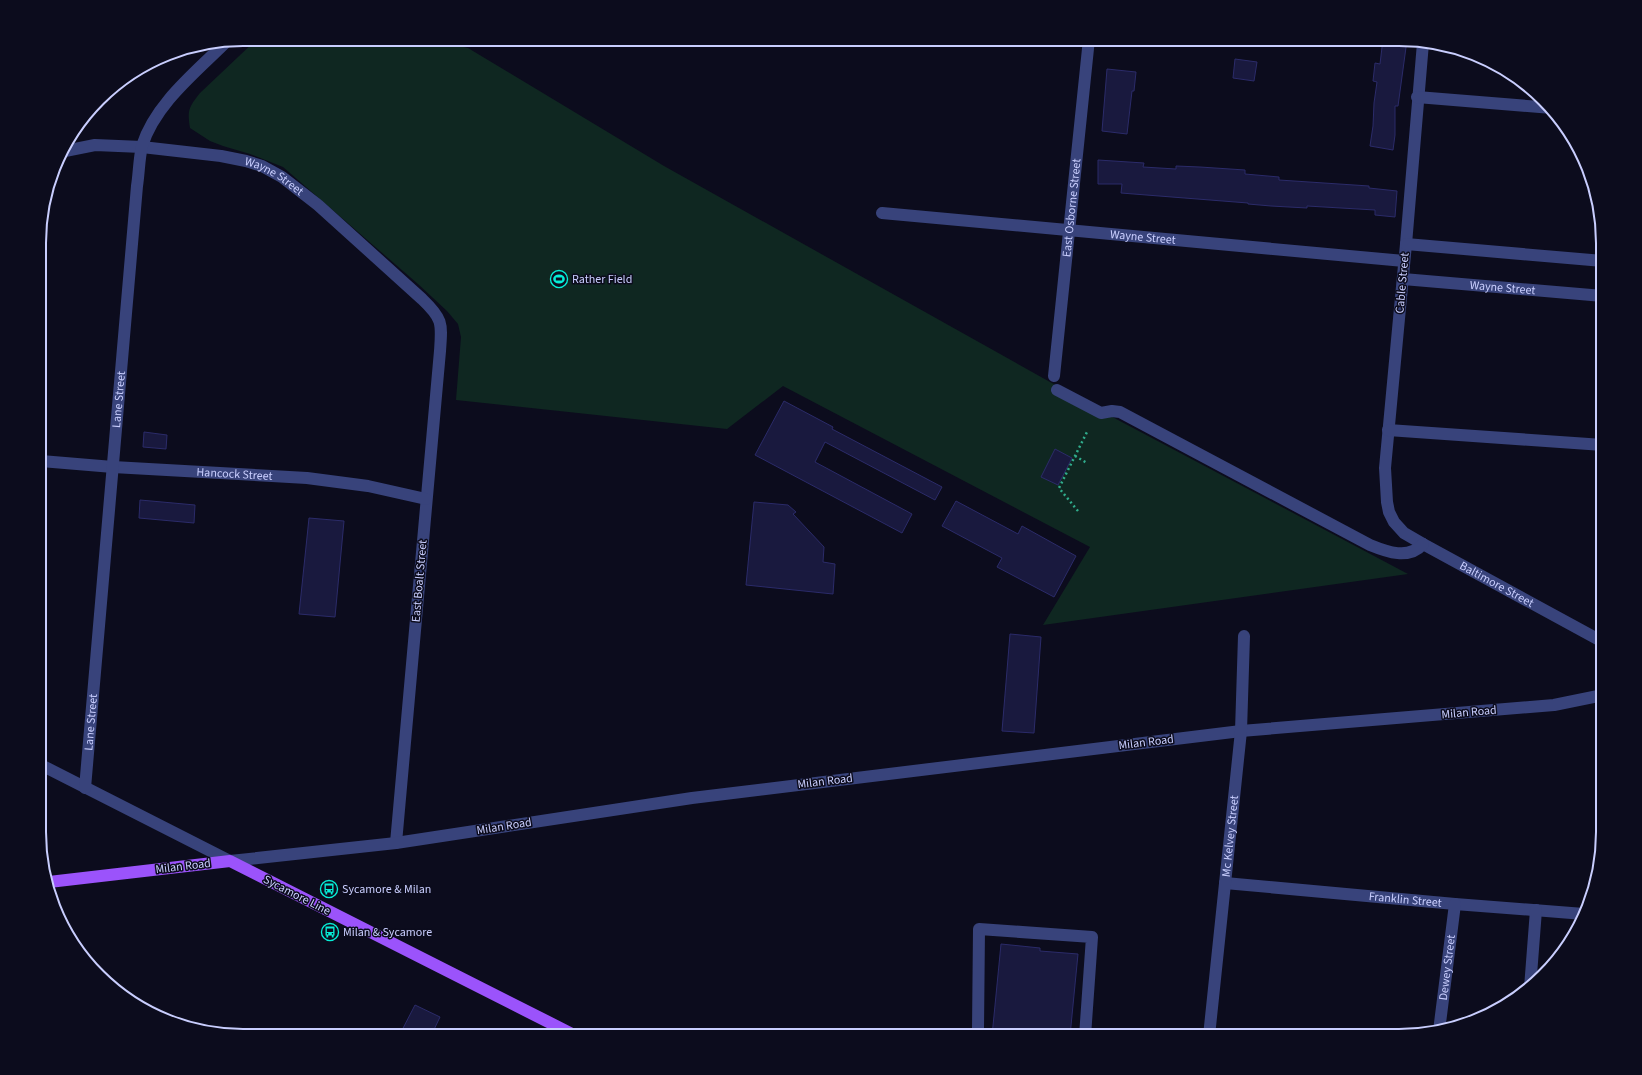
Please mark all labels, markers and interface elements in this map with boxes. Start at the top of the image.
street label: Wayne Street [243,153,307,200]
street label: East Osborne Street [1058,158,1086,258]
street label: Wayne Street [1109,226,1176,249]
street label: Cable Street [1391,252,1414,314]
sports icon: Rather Field [549,269,569,289]
place label: Rather Field [572,271,632,288]
street label: Wayne Street [1469,277,1536,299]
street label: Lane Street [108,370,130,429]
street label: Hancock Street [196,464,273,485]
street label: East Boalt Street [407,539,432,623]
street label: Baltimore Street [1456,558,1537,612]
street label: Lane Street [80,693,102,751]
street label: Milan Road [1441,702,1497,723]
street label: Milan Road [1117,731,1175,754]
street label: Milan Road [796,770,854,793]
street label: Mc Kelvey Street [1218,794,1243,878]
street label: Milan Road [475,814,533,839]
street label: Milan Road [154,855,212,878]
street label: Sycamore Line [260,871,333,920]
bus stop icon: Sycamore & Milan [319,879,339,899]
place label: Sycamore & Milan [342,881,431,898]
street label: Franklin Street [1368,888,1442,912]
bus stop icon: Milan & Sycamore [320,922,340,942]
place label: Milan & Sycamore [343,924,432,941]
street label: Dewey Street [1435,934,1460,1001]

